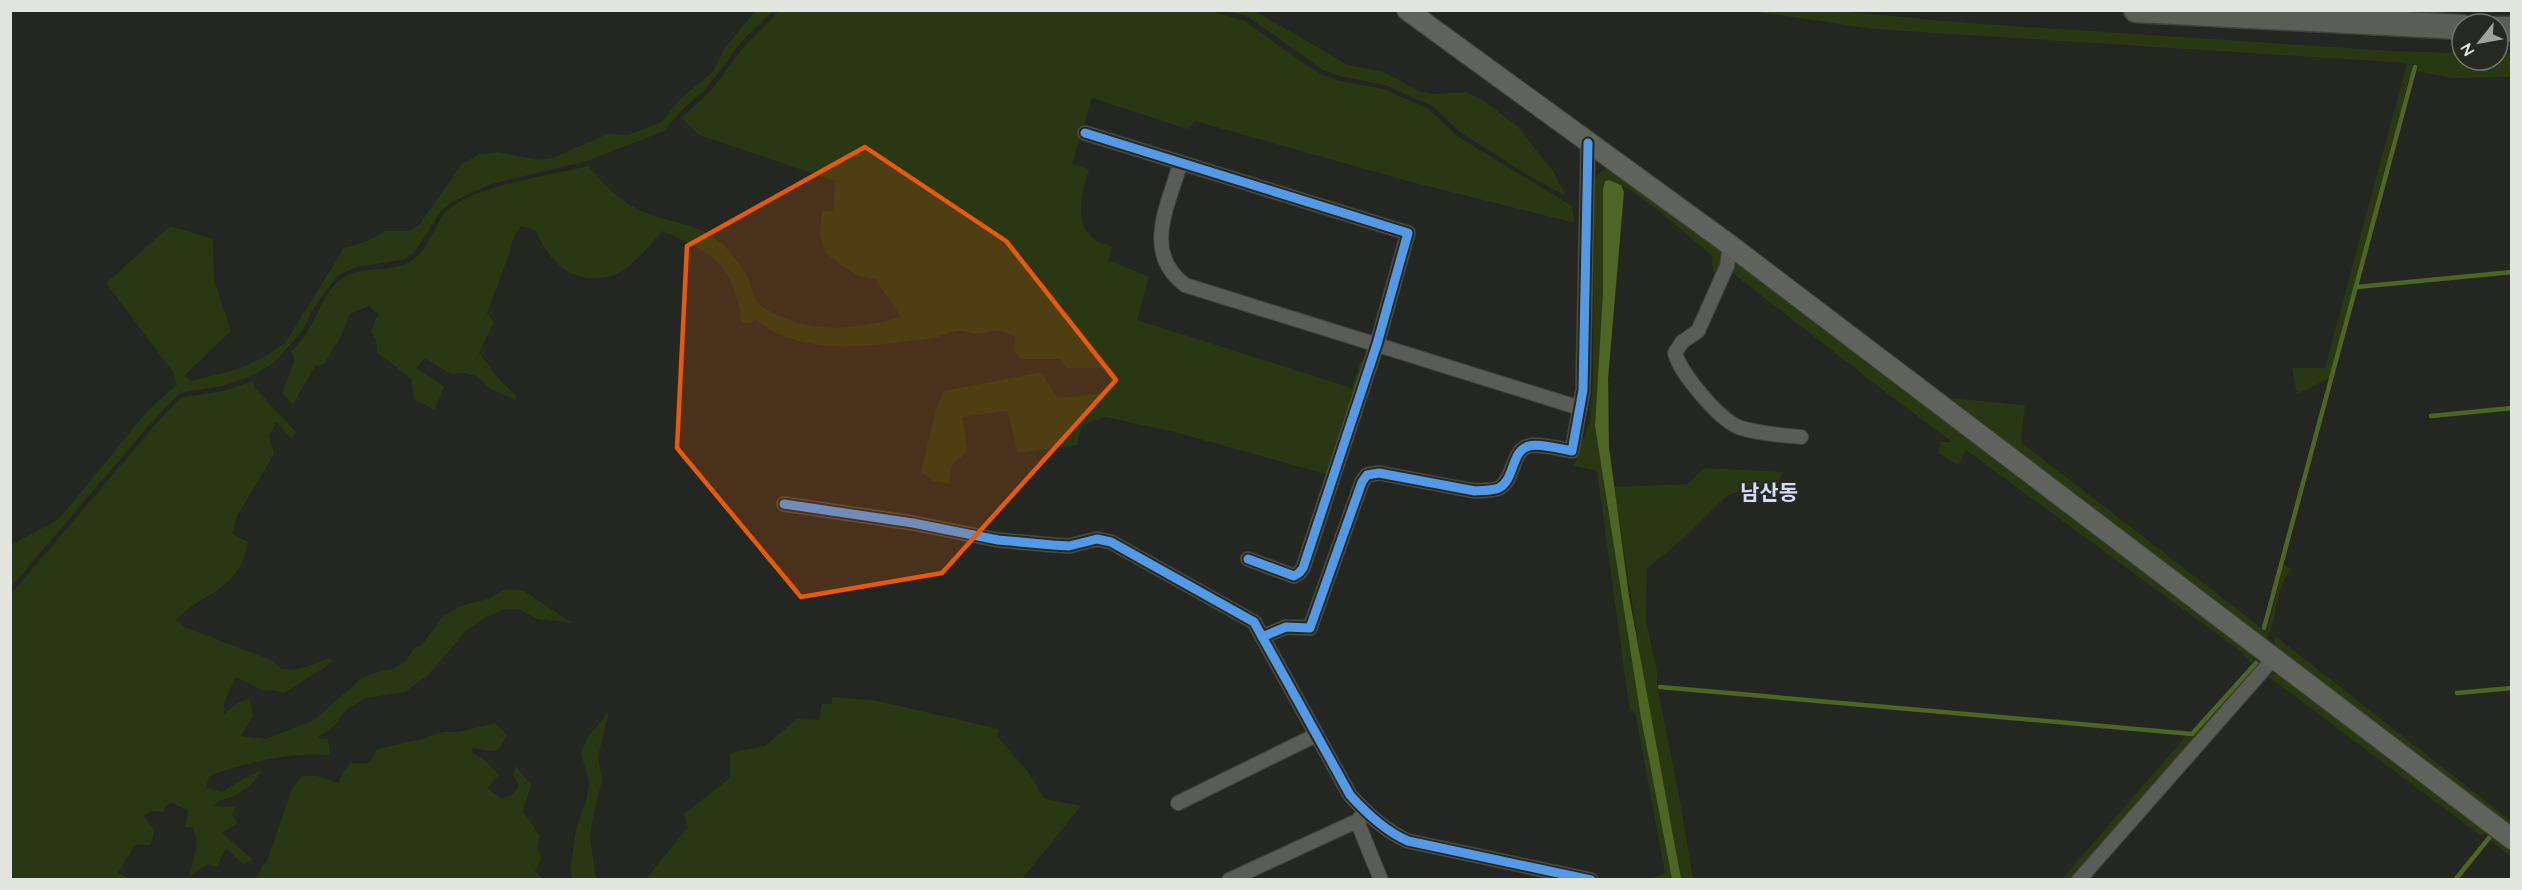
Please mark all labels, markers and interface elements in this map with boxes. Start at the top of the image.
north arrow [2450,12,2510,72]
text: N [2456,40,2479,60]
district label: 남산동 [1740,479,1798,505]

